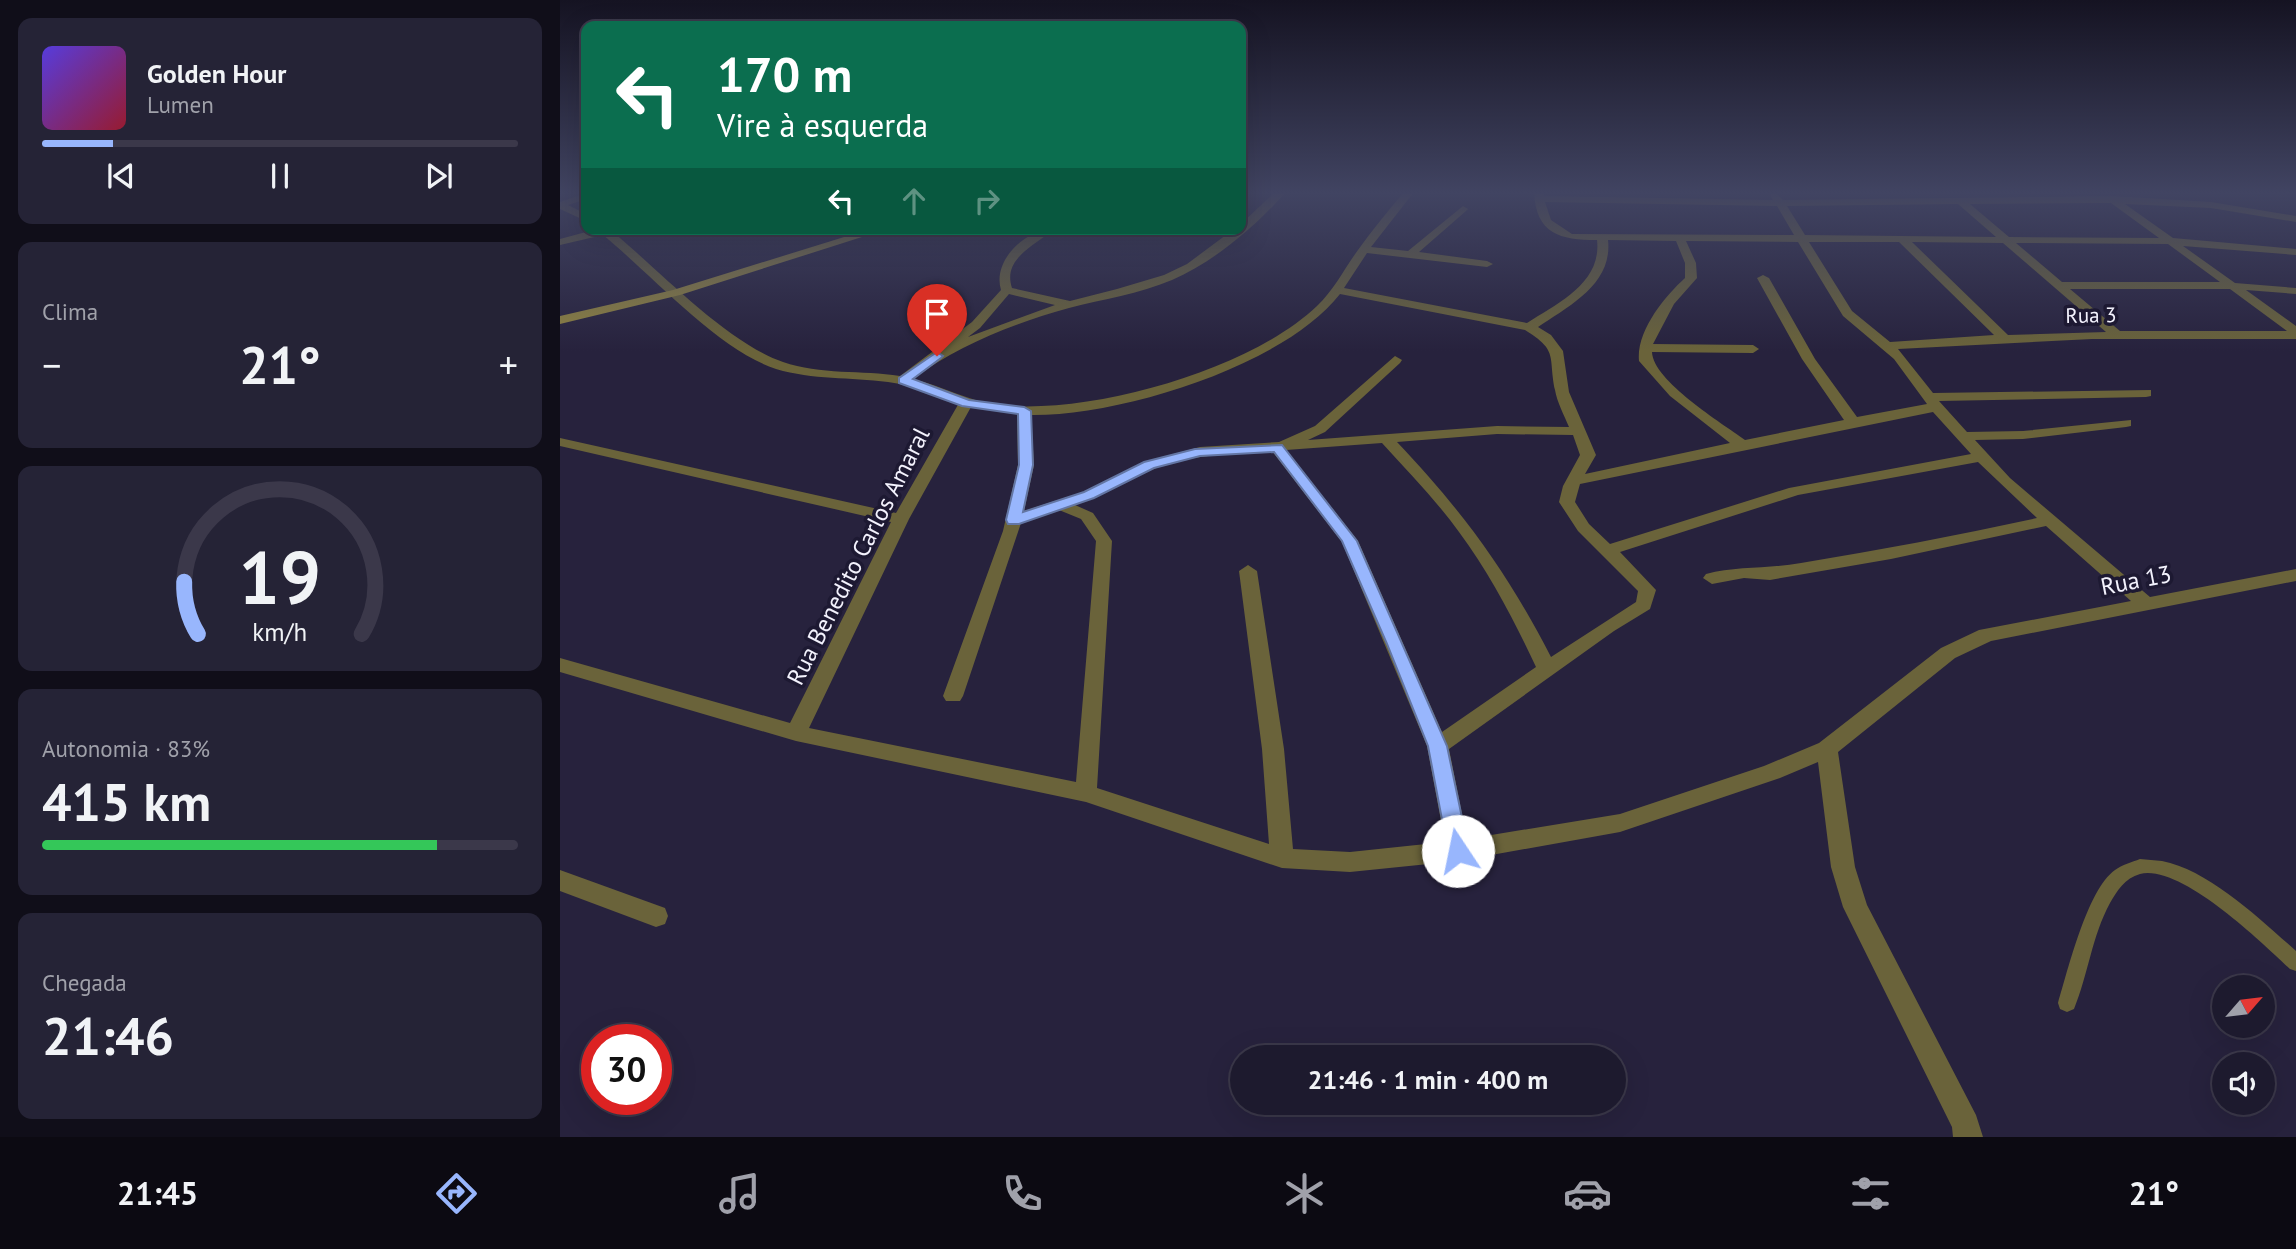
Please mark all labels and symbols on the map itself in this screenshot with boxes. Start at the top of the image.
pin [907,284,967,356]
street label: Rua 3 [2065,301,2117,329]
street label: Rua Benedito Carlos Amaral [780,422,936,690]
street label: Rua 13 [2098,558,2174,602]
position arrow [1421,814,1495,888]
north arrow [2212,975,2275,1038]
speed limit sign: 30 [581,1024,672,1115]

